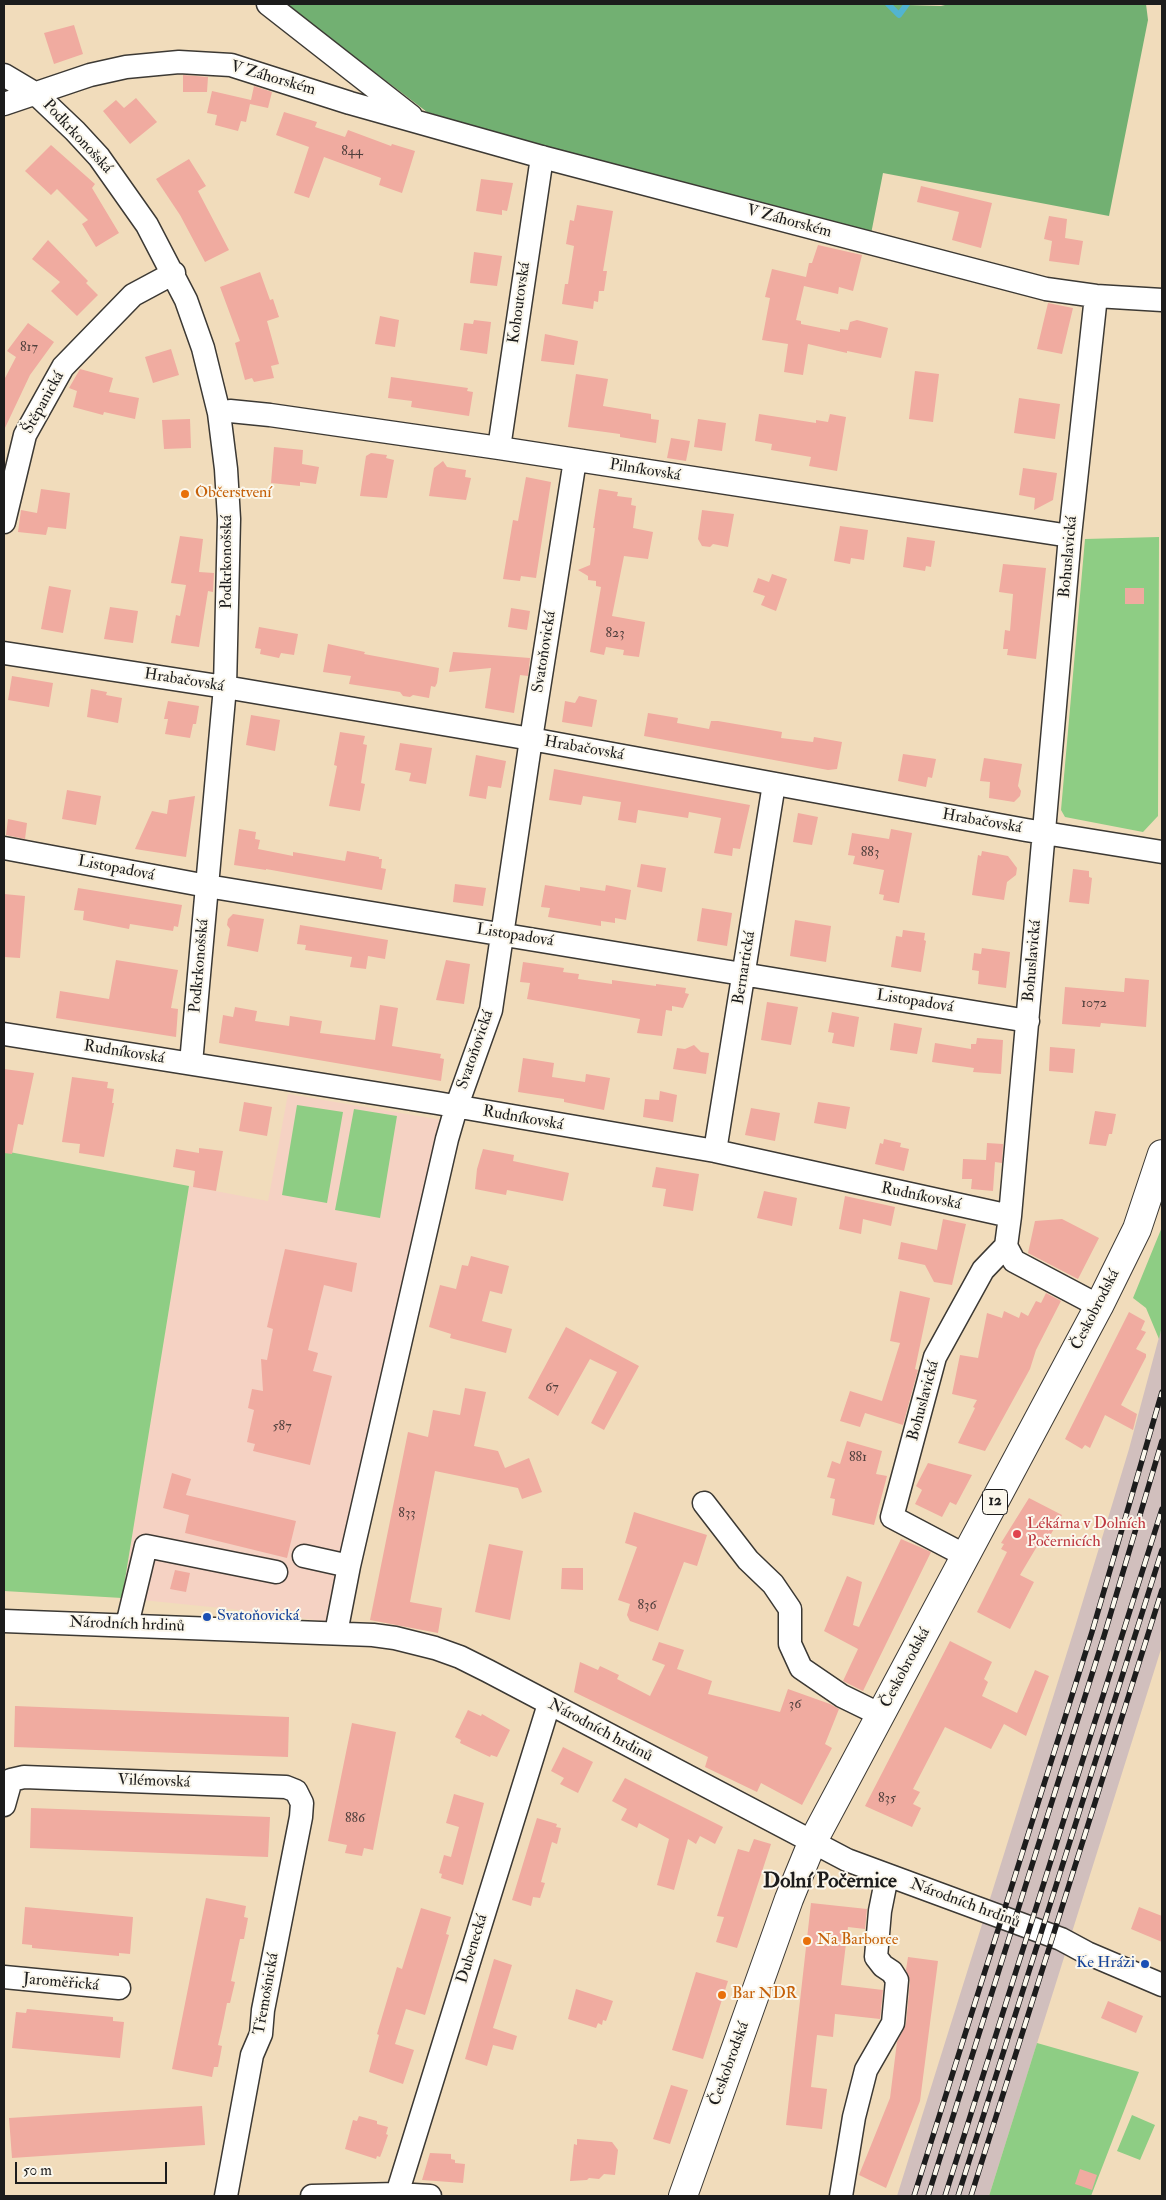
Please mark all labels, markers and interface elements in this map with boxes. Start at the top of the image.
street label: V Záhorském [228,58,318,100]
street label: Podkrkonošská [38,96,116,178]
house number: 844 [341,144,363,160]
street label: V Záhorském [744,201,834,243]
street label: Kohoutovská [505,261,535,345]
house number: 817 [20,340,38,356]
street label: Štěpanická [19,368,69,438]
street label: Pilníkovská [608,456,682,486]
place label: Občerstvení [195,484,272,504]
marker: Občerstvení [179,488,191,500]
street label: Podkrkonošská [218,515,238,609]
street label: Bohuslavická [1056,515,1082,599]
street label: Svatoňovická [529,610,561,694]
house number: 823 [605,626,625,642]
street label: Hrabačovská [143,665,225,697]
street label: Hrabačovská [543,733,625,765]
street label: Hrabačovská [941,806,1023,838]
house number: 883 [861,845,879,861]
street label: Listopadová [76,852,156,886]
street label: Podkrkonošská [186,918,214,1014]
street label: Bohuslavická [1020,919,1046,1003]
street label: Listopadová [475,920,555,952]
street label: Bernartická [730,930,760,1006]
street label: Listopadová [875,986,955,1018]
house number: 1072 [1081,996,1107,1012]
street label: Svatoňovická [454,1008,498,1092]
street label: Rudníkovská [82,1037,166,1069]
street label: Rudníkovská [481,1102,565,1136]
street label: Rudníkovská [879,1179,963,1215]
street label: Českobrodská [1068,1267,1124,1353]
street label: Bohuslavická [904,1359,944,1443]
house number: 67 [545,1380,559,1396]
house number: 587 [272,1419,292,1435]
house number: 881 [849,1450,867,1466]
road number: 12 [982,1490,1008,1514]
house number: 833 [398,1506,416,1522]
place label: Lékárna v Dolních Počernicích [1027,1515,1146,1553]
marker: Lékárna v Dolních Počernicích [1011,1528,1023,1540]
house number: 836 [638,1598,656,1614]
place label: Svatoňovická [217,1607,299,1627]
marker: Svatoňovická [201,1611,213,1623]
street label: Národních hrdinů [69,1613,185,1637]
street label: Českobrodská [877,1625,935,1711]
street label: Národních hrdinů [545,1695,655,1767]
house number: 36 [789,1697,801,1713]
street label: Vilémovská [117,1771,191,1793]
house number: 835 [878,1791,896,1807]
house number: 886 [345,1811,365,1827]
district label: Dolní Počernice [763,1869,897,1895]
street label: Národních hrdinů [907,1875,1023,1933]
street label: Dubenecká [453,1912,493,1986]
place label: Na Barborce [817,1931,899,1951]
marker: Na Barborce [801,1935,813,1947]
street label: Třemošnická [250,1952,284,2036]
place label: Ke Hrázi [1076,1954,1135,1974]
marker: Ke Hrázi [1139,1958,1151,1970]
street label: Jaroměřická [22,1970,100,1996]
place label: Bar NDR [732,1985,797,2005]
marker: Bar NDR [716,1989,728,2001]
street label: Českobrodská [706,2019,754,2109]
scale bar [18,2152,170,2184]
text: 50 m [23,2161,52,2180]

